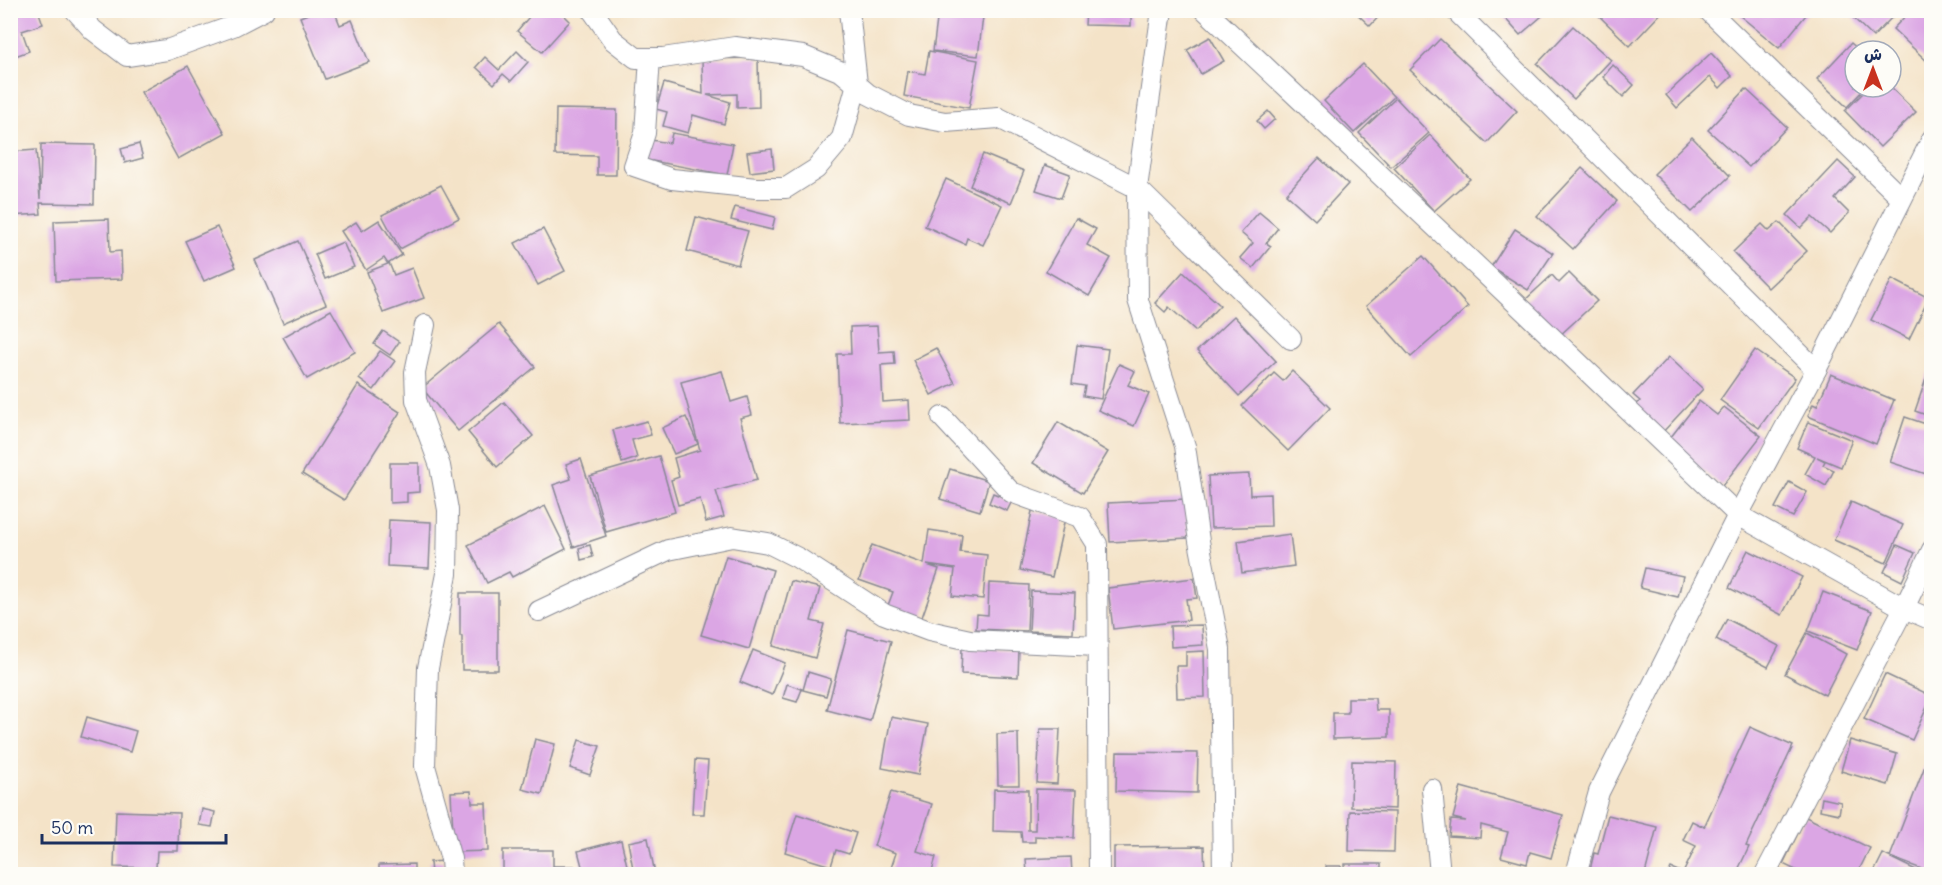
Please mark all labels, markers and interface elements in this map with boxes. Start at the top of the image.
north arrow [1843,39,1903,99]
text: ش [1864,44,1882,64]
scale bar [42,807,226,845]
text: 50 m [51,816,93,839]

